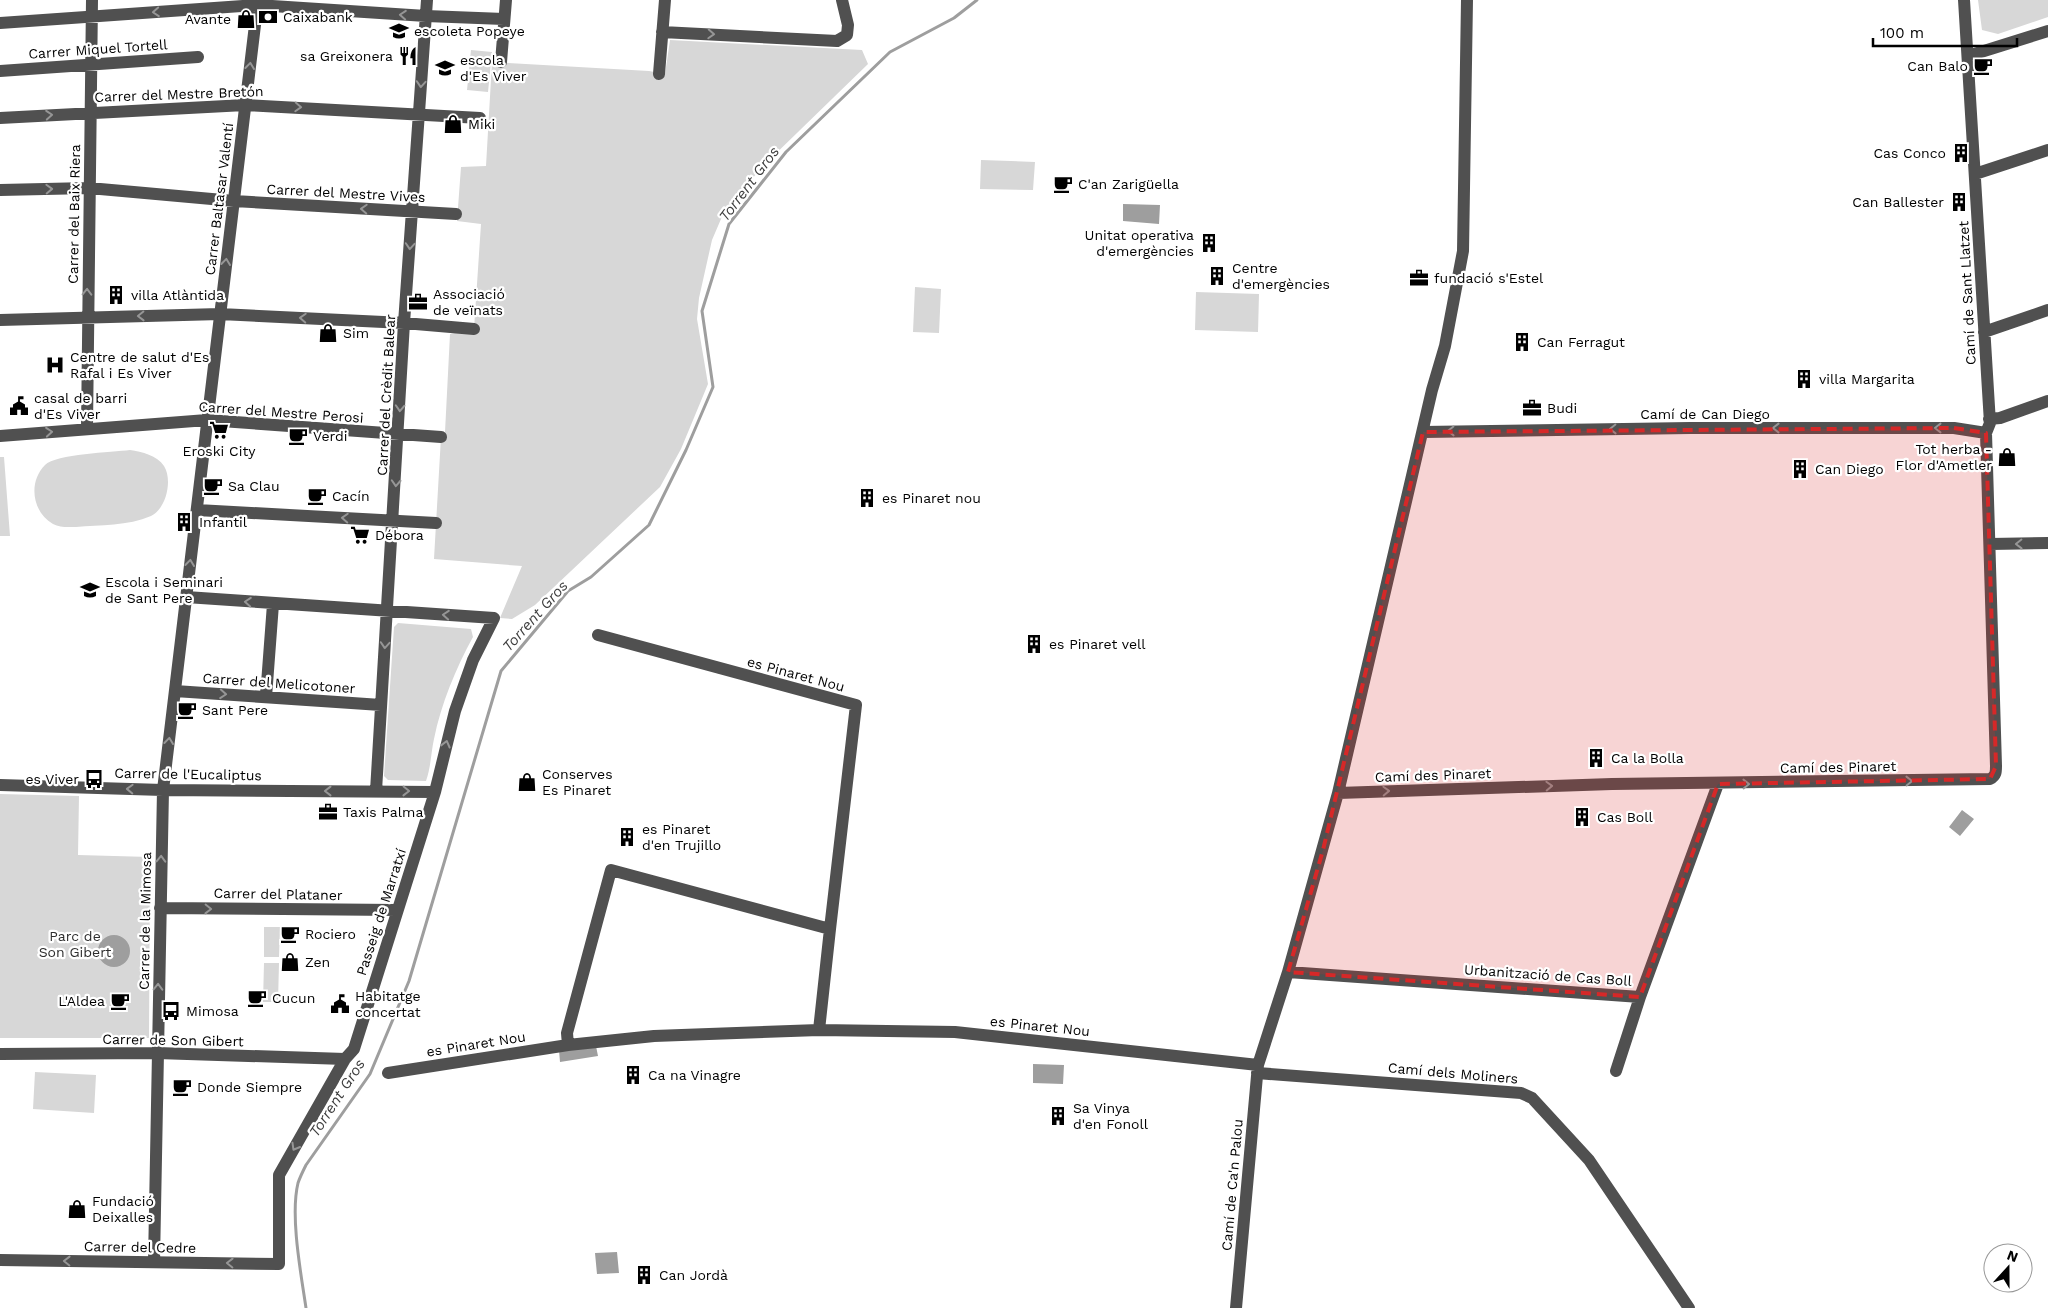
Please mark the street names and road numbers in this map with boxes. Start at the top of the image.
street label: Carrer Miquel Tortell [28,36,169,62]
street label: Carrer del Mestre Bretón [94,83,264,105]
street label: Carrer Baltasar Valentí [202,122,236,276]
street label: Carrer del Baix Riera [65,144,83,284]
street label: Carrer del Mestre Vives [266,181,426,205]
street label: Camí de Sant Llatzet [1955,220,1979,365]
street label: Carrer del Crèdit Balear [374,314,398,476]
street label: Carrer del Mestre Perosi [198,398,364,426]
street label: Camí de Can Diego [1640,406,1770,422]
street label: es Pinaret Nou [745,653,847,695]
street label: Carrer del Melicotoner [202,670,356,696]
street label: Camí des Pinaret [1780,758,1896,776]
street label: Carrer de l'Eucaliptus [114,765,262,783]
street label: Camí des Pinaret [1375,765,1492,785]
street label: Passeig de Marratxí [353,846,409,978]
street label: Carrer de la Mimosa [136,852,154,990]
street label: Carrer del Plataner [213,885,343,903]
street label: Urbanització de Cas Boll [1464,961,1633,989]
street label: es Pinaret Nou [989,1013,1091,1039]
street label: es Pinaret Nou [425,1028,527,1060]
street label: Carrer de Son Gibert [102,1031,244,1049]
street label: Camí dels Moliners [1387,1059,1519,1087]
street label: Camí de Ca'n Palou [1218,1118,1246,1252]
street label: Carrer del Cedre [84,1238,196,1256]

